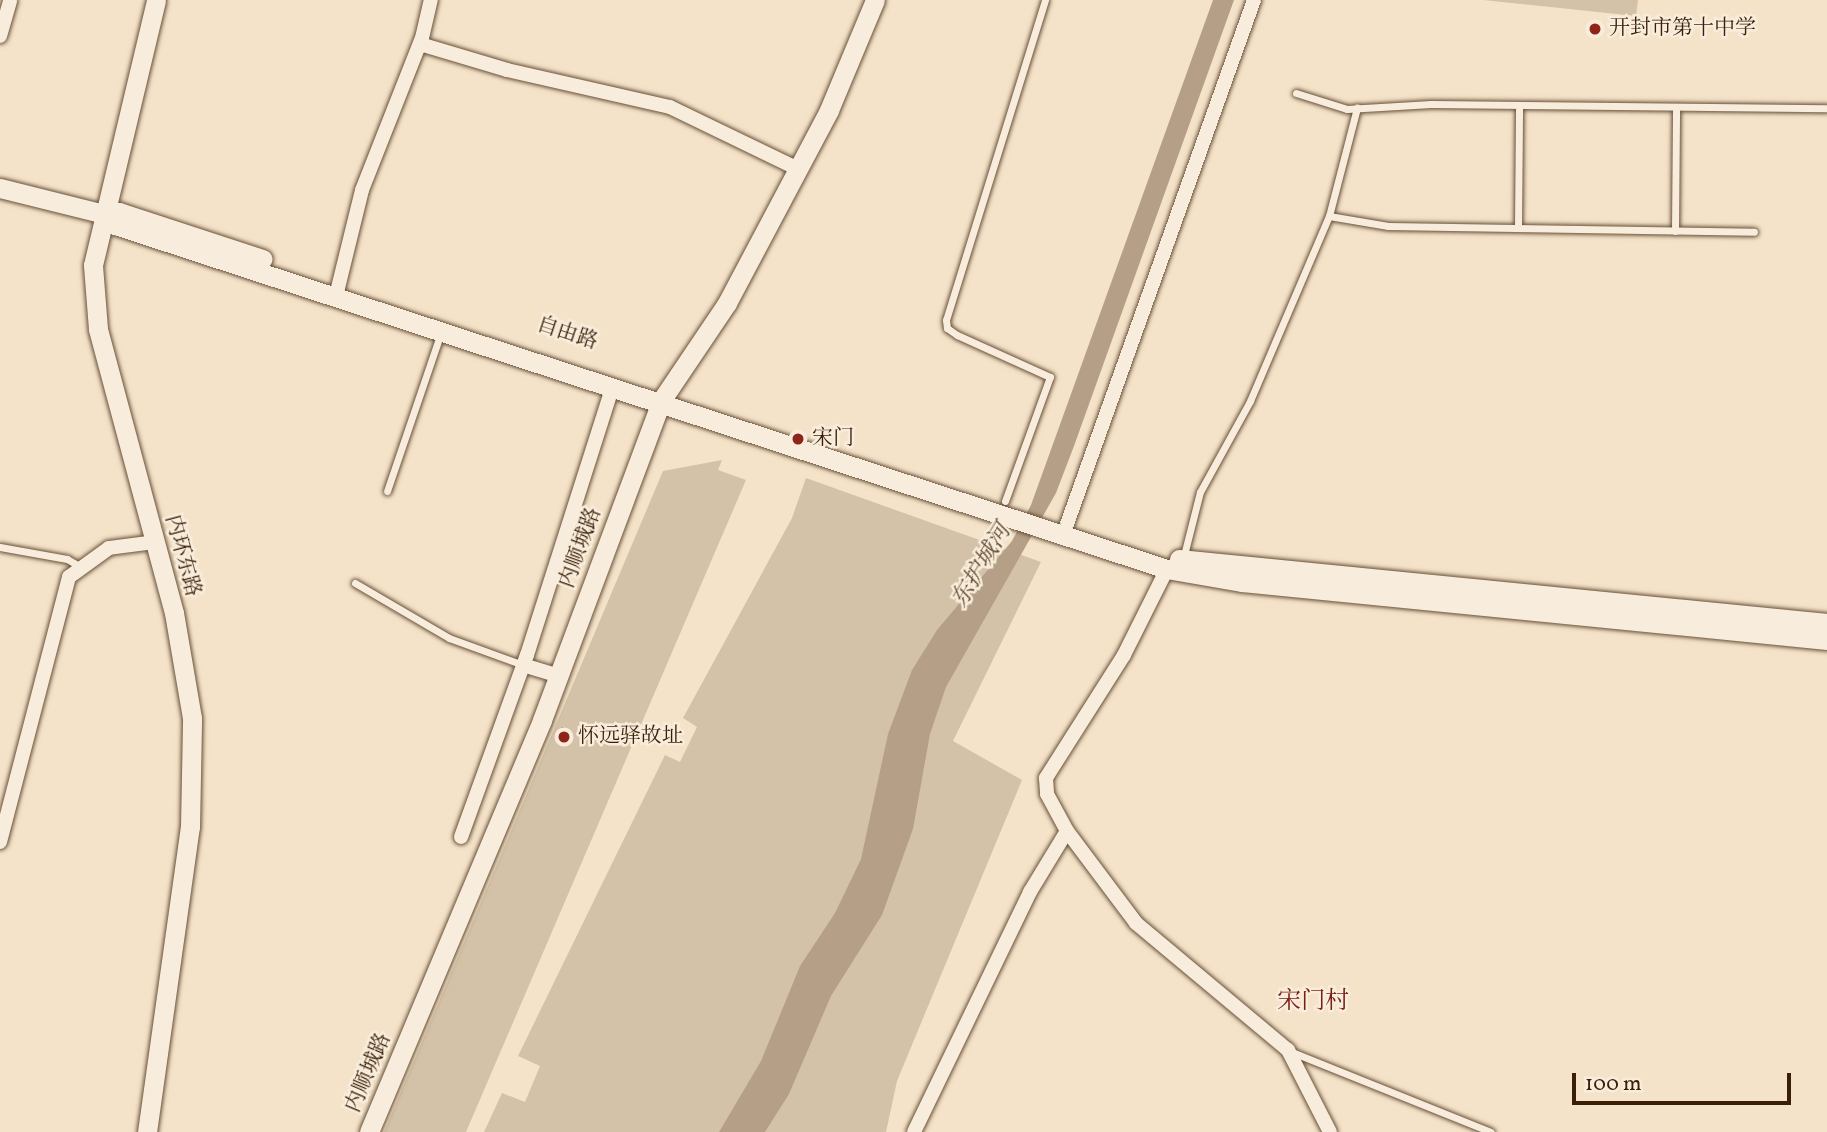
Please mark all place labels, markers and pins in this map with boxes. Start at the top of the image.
place label: 开封市第十中学 [1609,16,1756,42]
marker: 开封市第十中学 [1587,21,1603,37]
place label: 宋门 [812,426,854,452]
marker: 宋门 [790,431,806,447]
place label: 怀远驿故址 [578,724,683,750]
marker: 怀远驿故址 [556,729,572,745]

